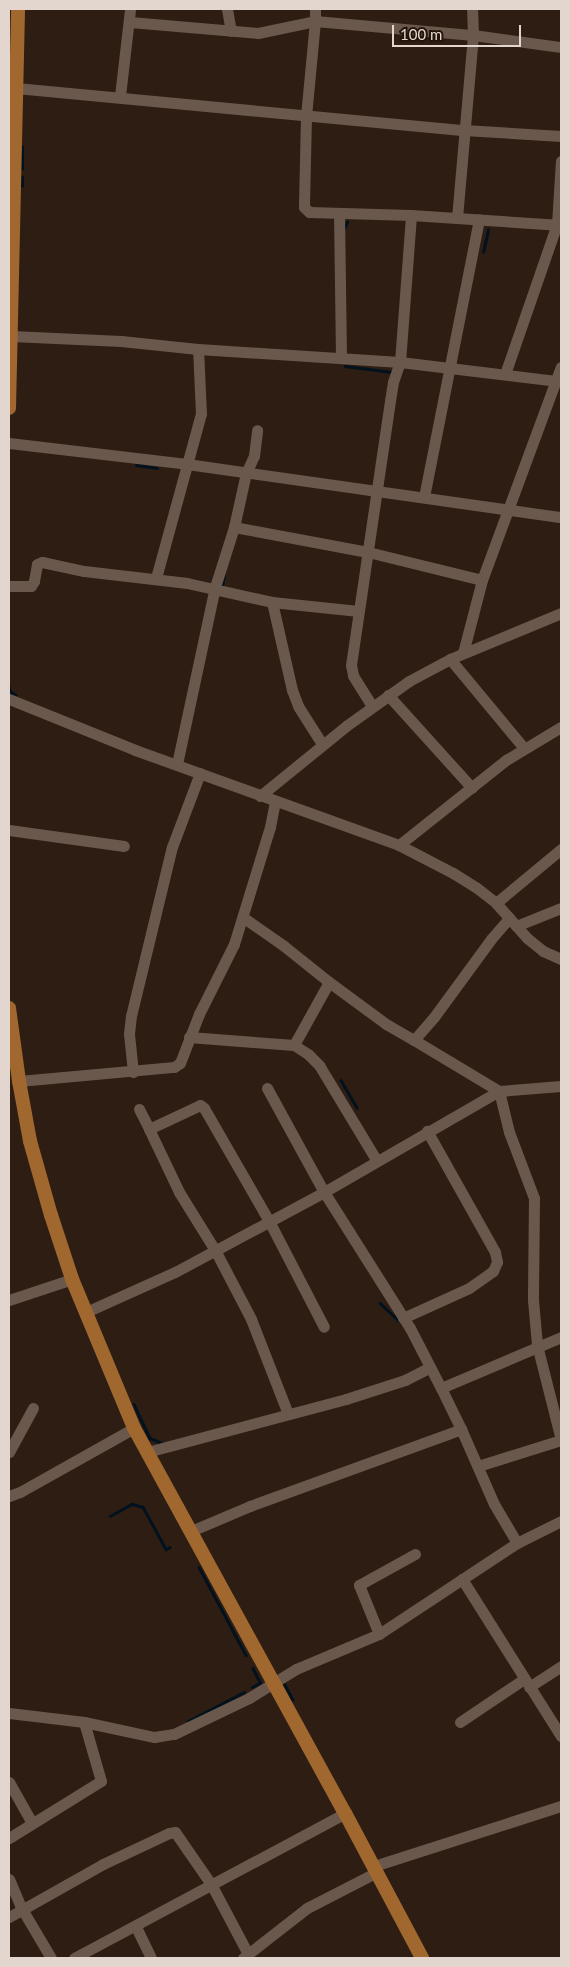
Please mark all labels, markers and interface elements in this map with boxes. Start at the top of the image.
scale bar [395,15,524,47]
text: 100 m [400,25,442,43]

